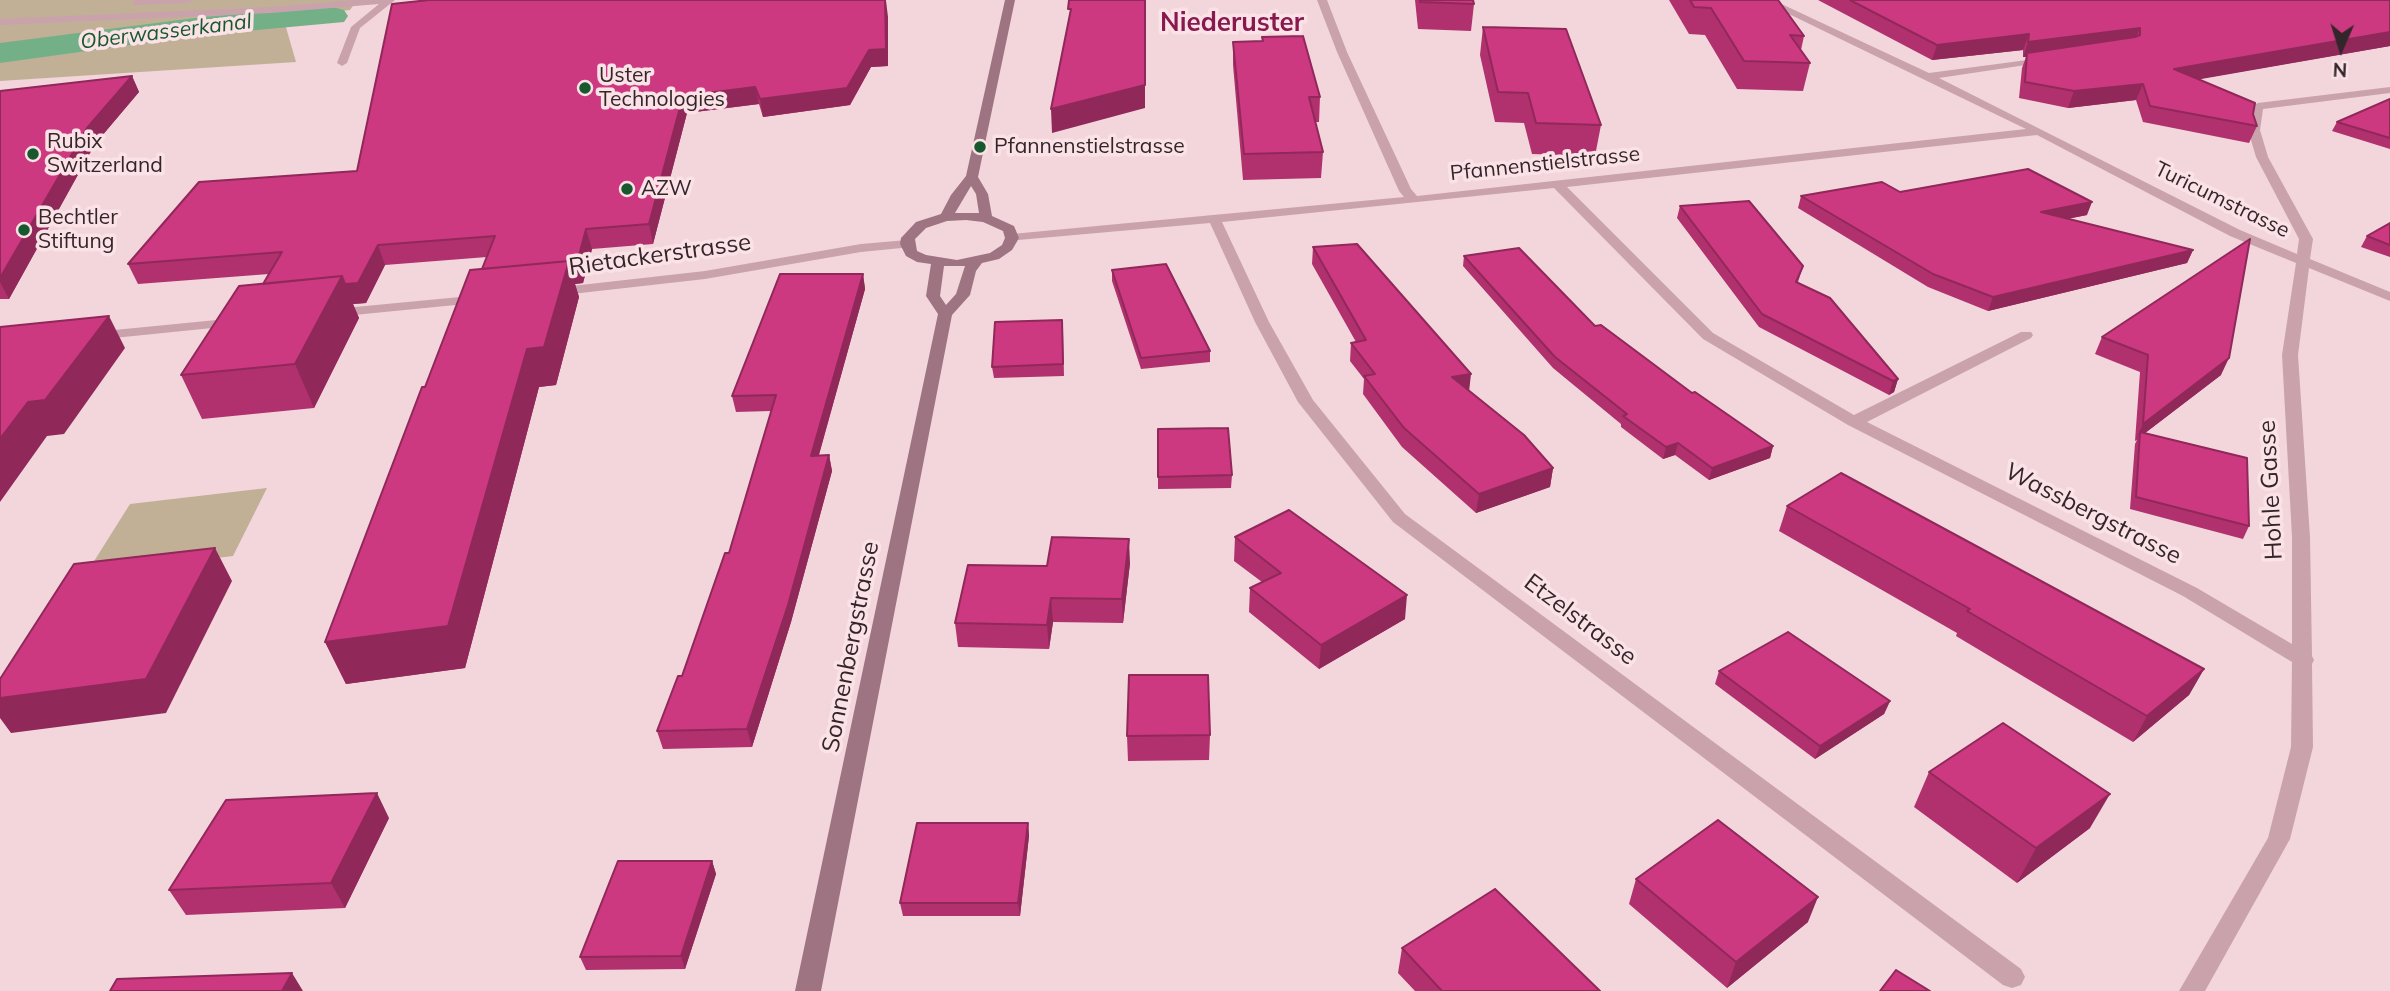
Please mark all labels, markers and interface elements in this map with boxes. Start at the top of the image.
district label: Niederuster [1160,7,1304,39]
water label: Oberwasserkanal [79,9,253,55]
north arrow [2306,14,2376,84]
text: N [2332,58,2348,82]
place label: Uster Technologies [599,63,725,113]
marker: Uster Technologies [577,80,593,96]
place label: Rubix Switzerland [47,129,163,179]
place label: Pfannenstielstrasse [994,134,1185,160]
marker: Pfannenstielstrasse [972,139,988,155]
street label: Pfannenstielstrasse [1449,142,1641,186]
marker: Rubix Switzerland [25,146,41,162]
street label: Turicumstrasse [2150,156,2294,244]
place label: AZW [641,176,692,202]
marker: AZW [619,181,635,197]
place label: Bechtler Stiftung [38,205,118,255]
marker: Bechtler Stiftung [16,222,32,238]
street label: Rietackerstrasse [567,228,753,282]
street label: Hohle Gasse [2253,419,2289,561]
street label: Wassbergstrasse [2000,457,2186,571]
street label: Sonnenbergstrasse [816,539,886,755]
street label: Etzelstrasse [1518,568,1642,672]

